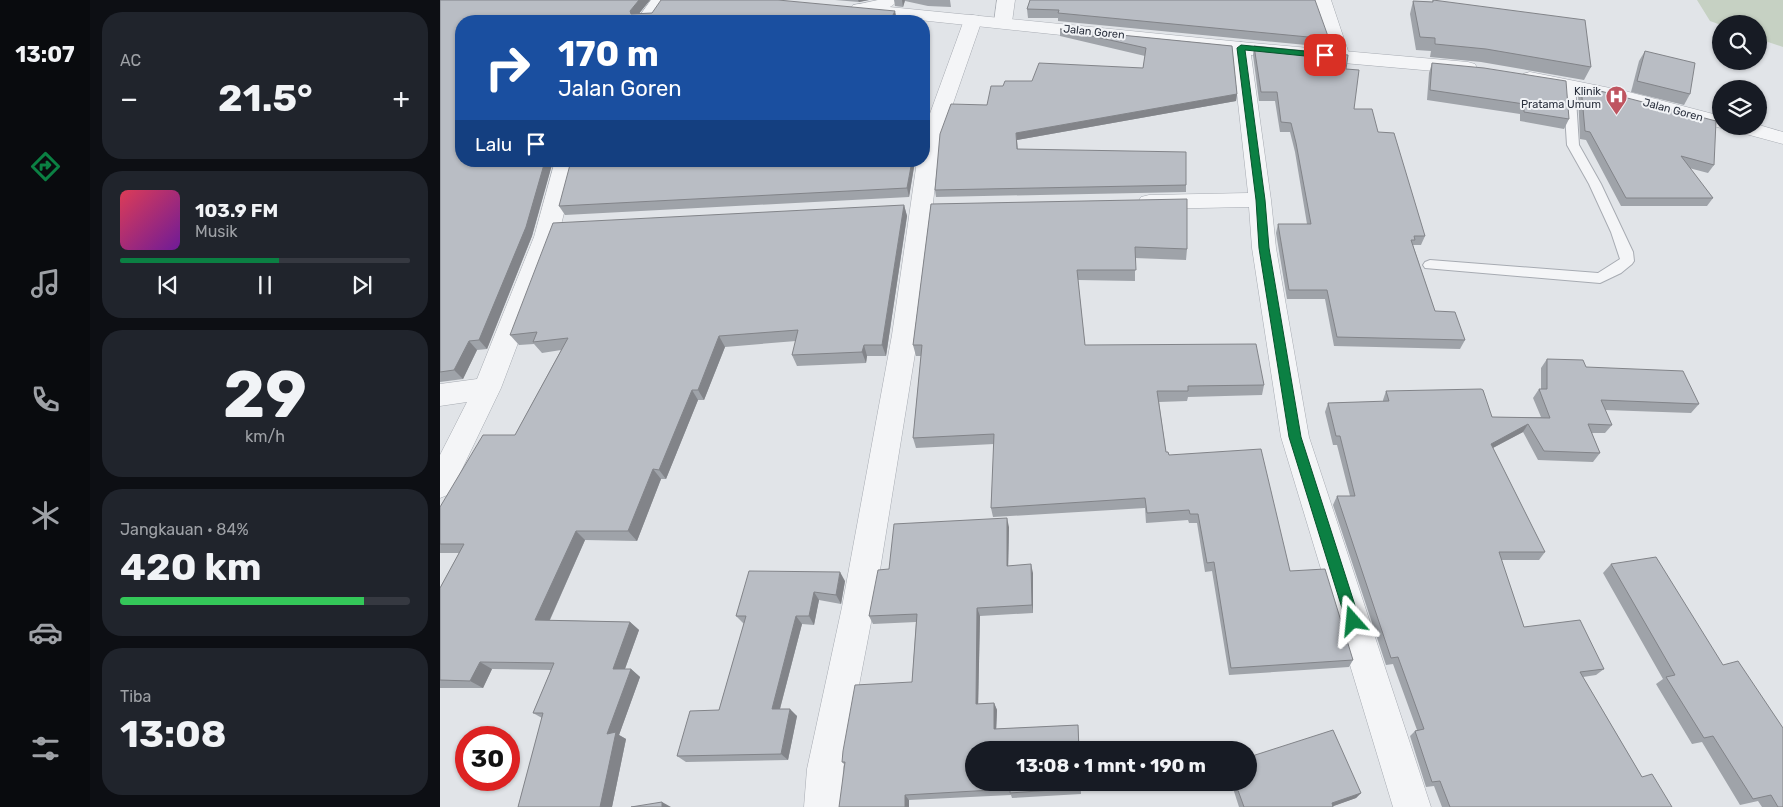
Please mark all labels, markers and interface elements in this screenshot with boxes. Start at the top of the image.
map controls [1712,15,1767,135]
button: search [1712,15,1767,70]
street label: Jalan Goren [1063,22,1125,42]
text: 170 m [558,33,659,75]
pin [1304,34,1346,76]
icon: right [475,35,540,100]
text: 13:07 [15,41,75,68]
icon: arrive [1311,41,1339,69]
text: AC [120,51,141,70]
text: 21.5° [218,75,313,121]
text: Jalan Goren [558,75,682,102]
button: layers [1712,80,1767,135]
text: − [120,82,138,115]
text: + [393,82,410,115]
place label: Klinik Pratama Umum [1521,85,1601,111]
hospital icon: Klinik Pratama Umum [1605,85,1629,116]
street label: Jalan Goren [1641,96,1705,124]
icon: arrive [522,130,550,158]
text: Lalu [475,133,512,156]
icon: directions [28,149,63,184]
text: 103.9 FM [195,199,278,222]
text: Musik [195,222,238,241]
icon: music [28,266,63,301]
icon: previous [154,271,182,299]
icon: pause [251,271,279,299]
icon: next [348,271,376,299]
text: 29 [223,356,307,433]
icon: phone [28,382,63,417]
text: km/h [245,427,285,446]
icon: climate [28,498,63,533]
text: Jangkauan · 84% [120,520,249,539]
text: 420 km [120,544,262,590]
position arrow [1326,594,1378,646]
icon: car [28,615,63,650]
text: Tiba [120,687,151,706]
text: 13:08 [120,711,227,757]
speed limit sign: 30 [455,726,520,791]
icon: filters [28,731,63,766]
text: 13:08 · 1 mnt · 190 m [1016,754,1206,777]

